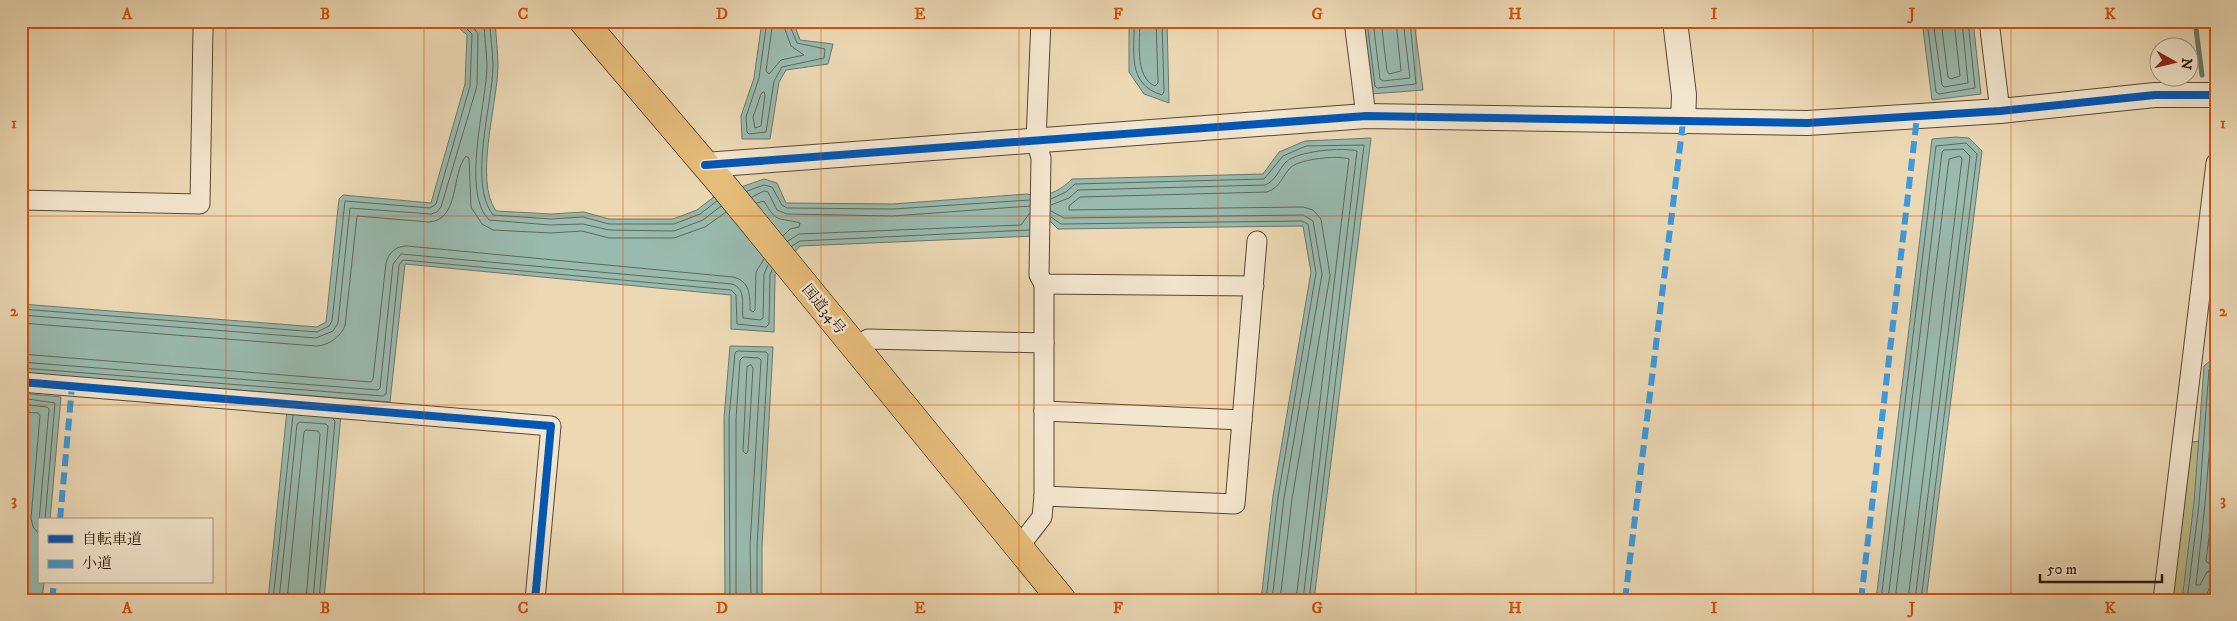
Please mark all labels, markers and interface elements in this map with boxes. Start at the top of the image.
text: A [121,4,133,24]
text: B [320,4,330,24]
text: C [518,4,528,24]
text: D [716,4,728,24]
text: E [914,4,926,24]
text: F [1113,4,1123,24]
text: G [1311,4,1323,24]
text: H [1508,4,1522,24]
text: I [1711,4,1718,24]
text: J [1907,4,1916,24]
text: K [2104,4,2116,24]
north arrow [2150,38,2200,88]
text: N [2176,57,2196,71]
text: 1 [11,113,17,133]
text: 1 [2220,113,2226,133]
street label: 国道34号 [798,280,850,338]
text: 2 [10,301,19,321]
text: 2 [2219,301,2228,321]
text: 3 [11,490,17,510]
text: 3 [2220,490,2226,510]
legend [38,518,212,584]
text: 自転車道 [82,530,142,549]
scale bar [2040,551,2162,583]
text: 小道 [82,554,112,573]
text: 50 m [2047,560,2077,579]
text: A [121,598,133,618]
text: B [320,598,330,618]
text: C [518,598,528,618]
text: D [716,598,728,618]
text: E [914,598,926,618]
text: F [1113,598,1123,618]
text: G [1311,598,1323,618]
text: H [1508,598,1522,618]
text: I [1711,598,1718,618]
text: J [1907,598,1916,618]
text: K [2104,598,2116,618]

